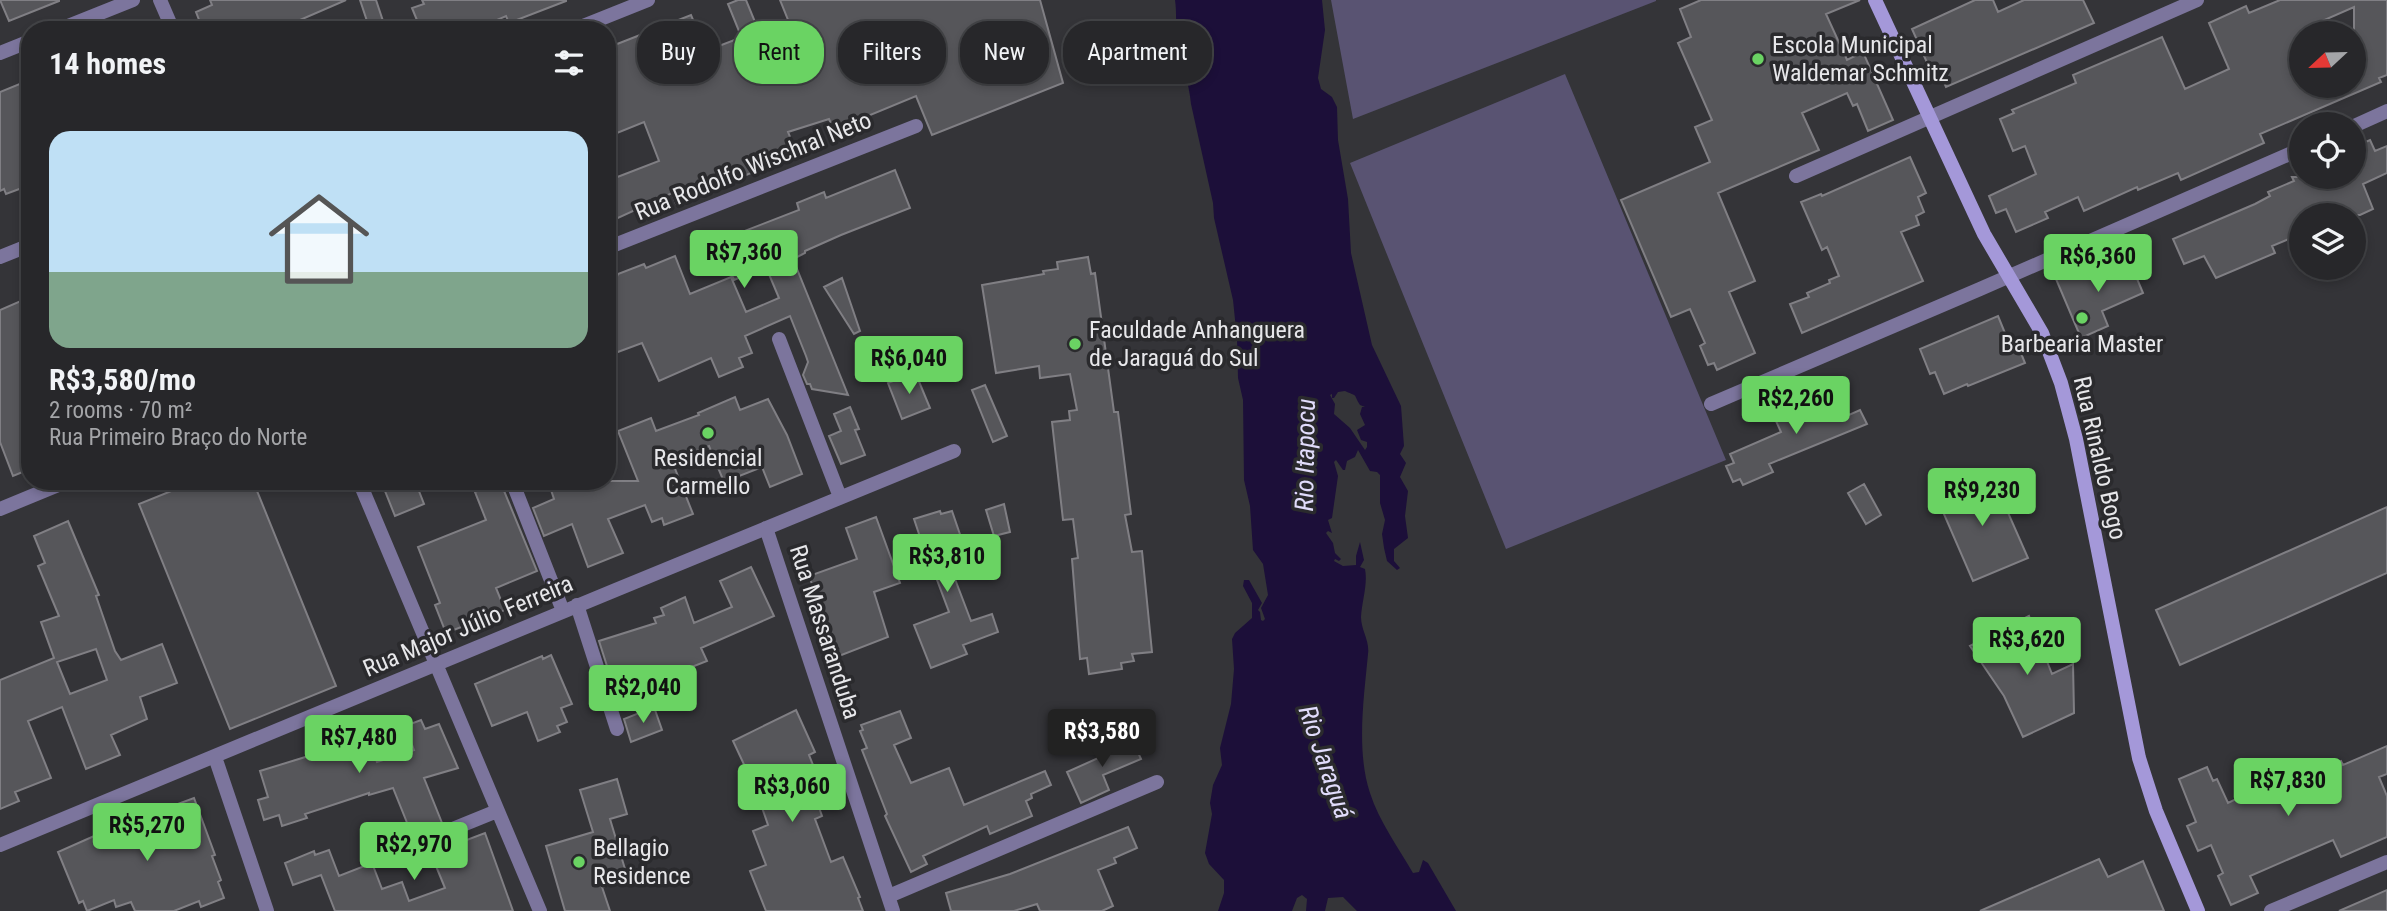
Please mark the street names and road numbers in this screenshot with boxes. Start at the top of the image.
street label: Rua Rodolfo Wischral Neto [631,106,875,226]
street label: Rua Rinaldo Bogo [2068,374,2132,542]
street label: Rua Massaranduba [784,542,866,722]
street label: Rua Major Júlio Ferreira [359,569,577,683]

